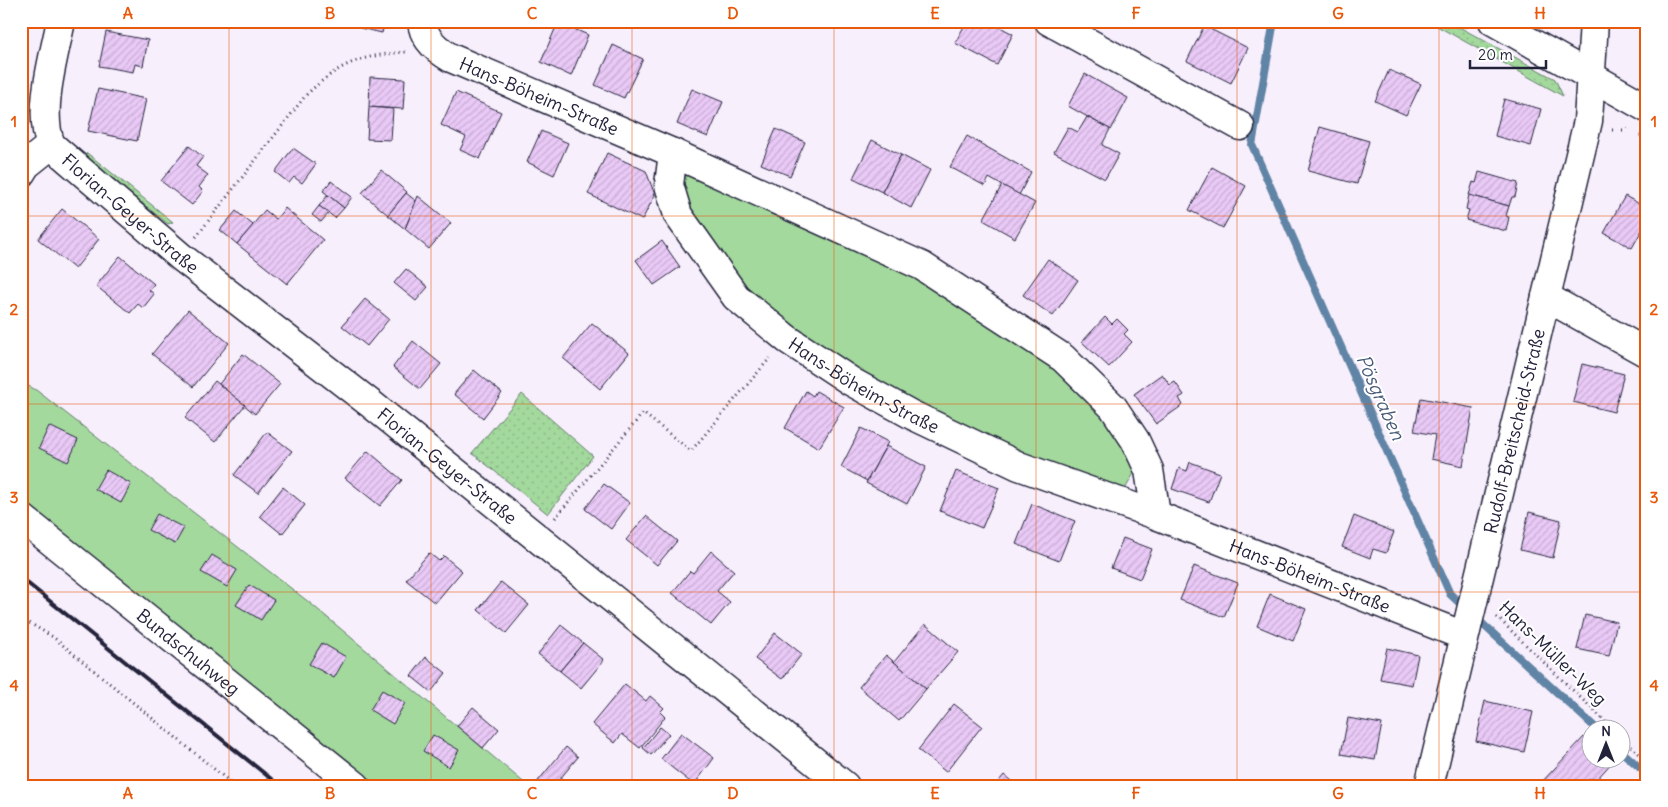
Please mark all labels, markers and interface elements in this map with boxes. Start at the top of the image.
text: A [123,3,133,23]
text: B [325,3,336,23]
text: C [527,3,538,23]
text: D [727,3,739,23]
text: E [930,3,940,23]
text: F [1131,3,1141,23]
text: G [1332,3,1344,23]
text: H [1534,3,1546,23]
scale bar [1470,38,1547,70]
text: 20 m [1478,45,1513,64]
street label: Hans-Böheim-Straße [456,52,622,140]
text: 1 [11,111,17,131]
text: 1 [1651,111,1657,131]
street label: Florian-Geyer-Straße [58,148,204,278]
text: 2 [10,299,19,319]
text: 2 [1650,299,1659,319]
street label: Rudolf-Breitscheid-Straße [1478,326,1549,536]
street label: Hans-Böheim-Straße [784,332,943,438]
water label: Pösgraben [1352,351,1411,444]
street label: Florian-Geyer-Straße [373,402,522,529]
text: 3 [9,487,19,507]
text: 3 [1649,487,1659,507]
street label: Hans-Böheim-Straße [1226,534,1394,617]
street label: Hans-Müller-Weg [1494,596,1612,710]
street label: Bundschuhweg [132,603,245,700]
text: 4 [9,675,19,695]
text: 4 [1649,675,1659,695]
north arrow [1580,720,1630,770]
text: N [1601,722,1611,740]
text: A [123,783,133,803]
text: B [325,783,336,803]
text: C [527,783,538,803]
text: D [727,783,739,803]
text: E [930,783,940,803]
text: F [1131,783,1141,803]
text: G [1332,783,1344,803]
text: H [1534,783,1546,803]

